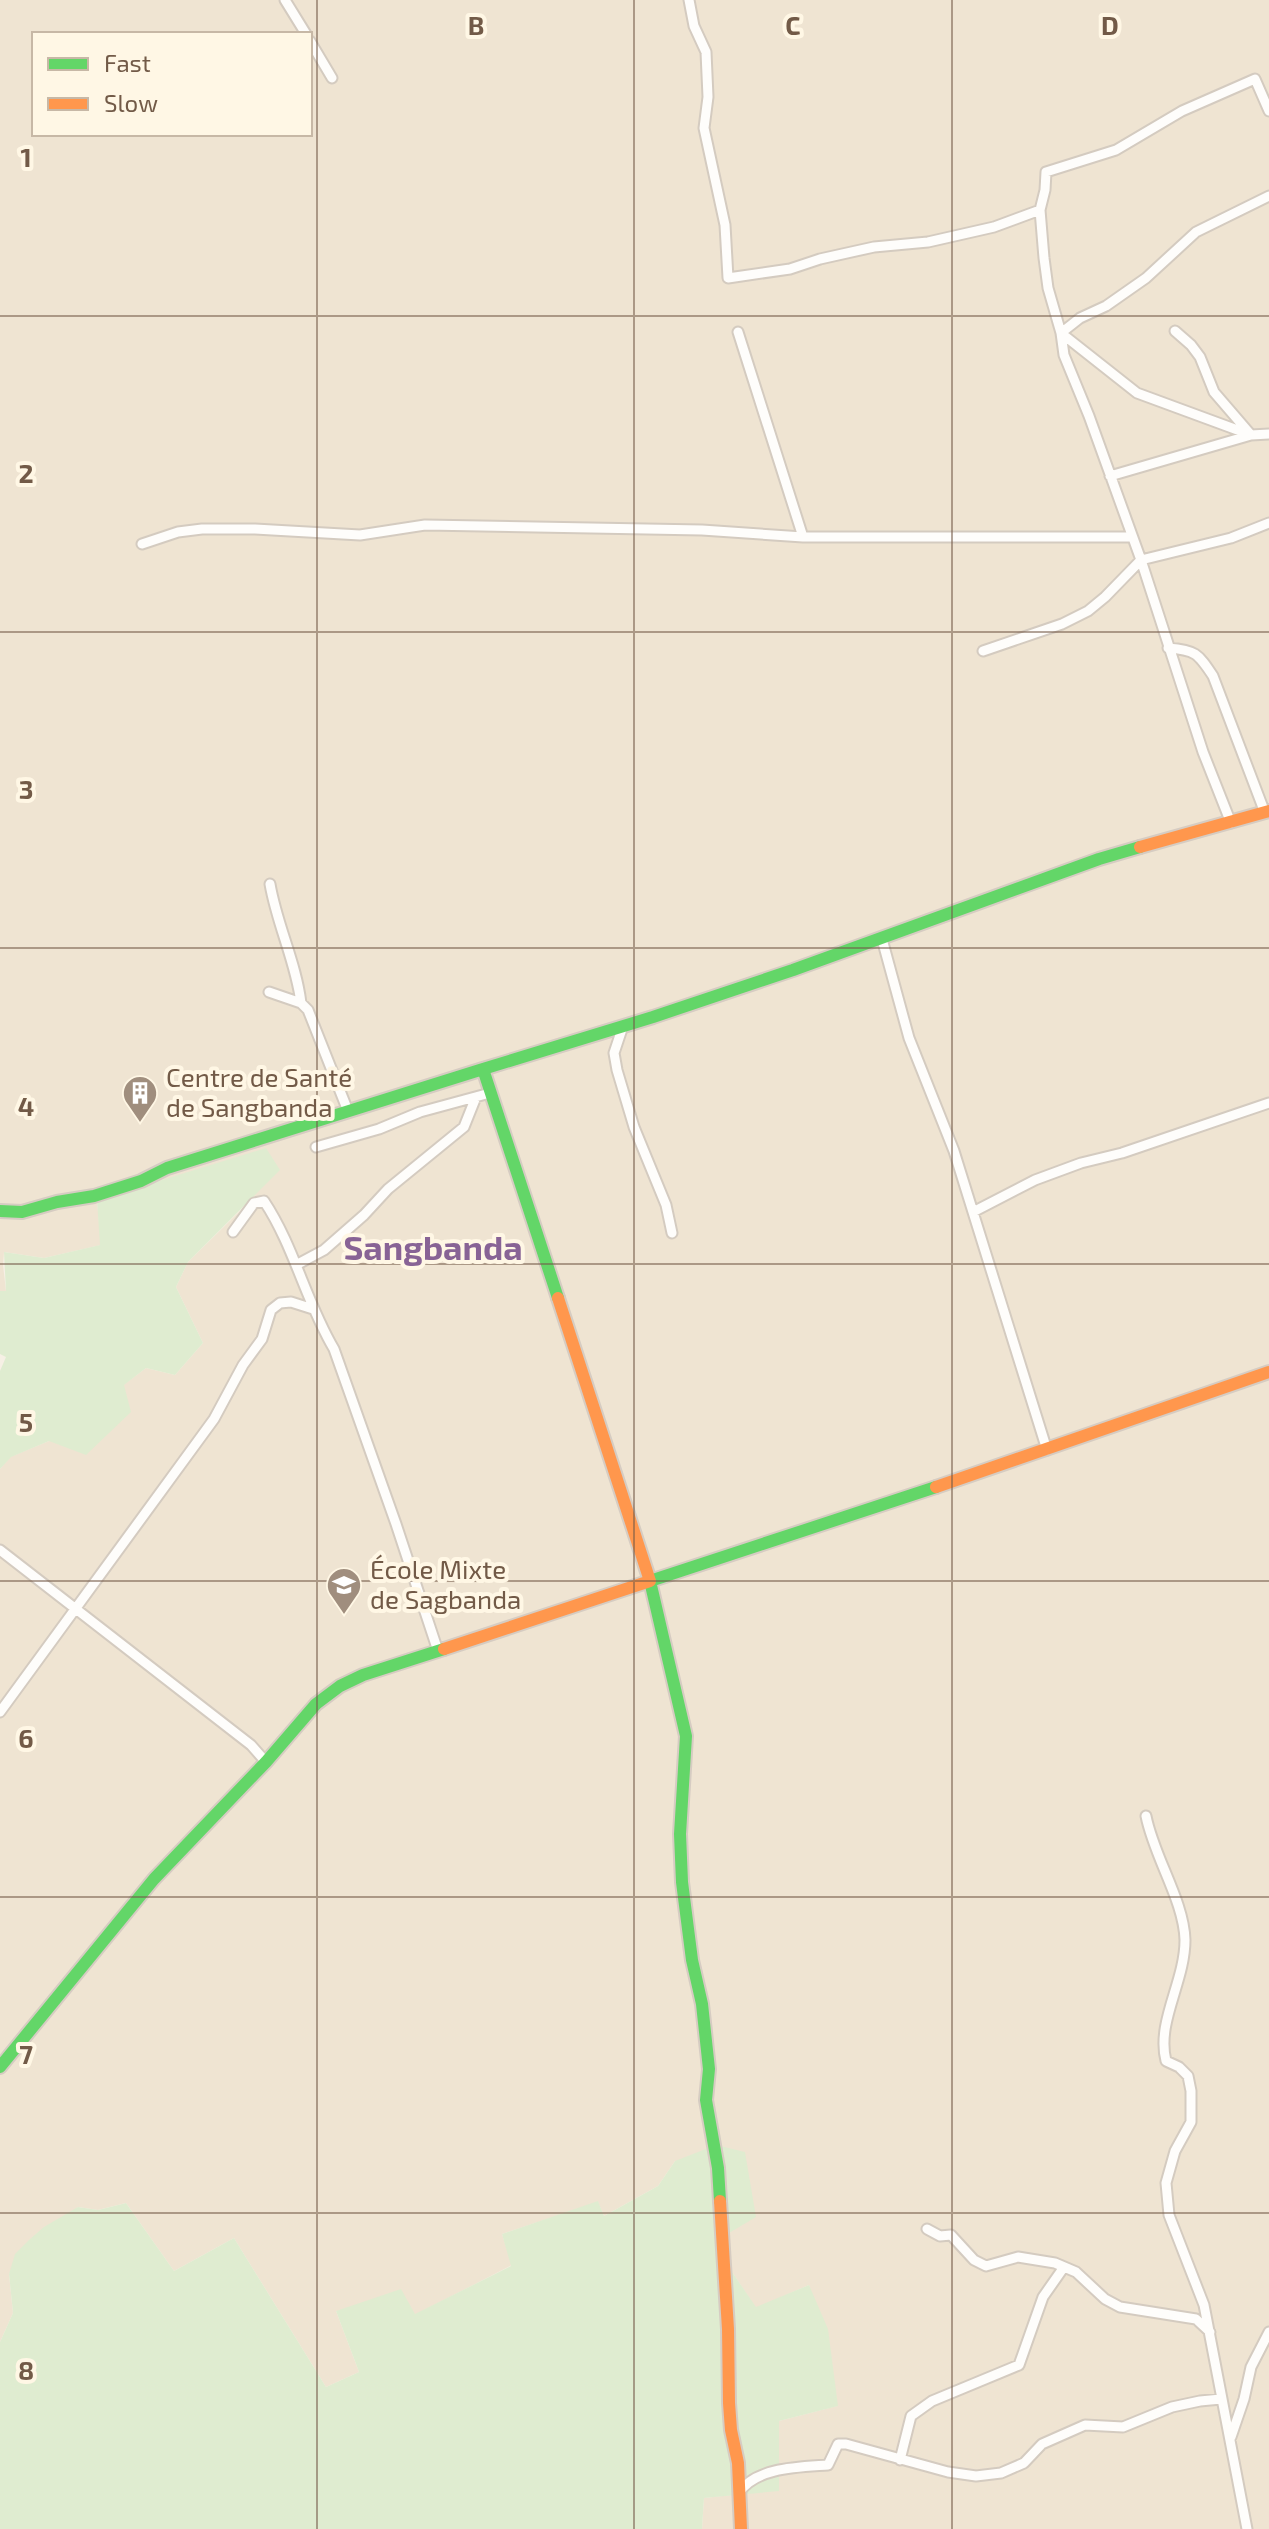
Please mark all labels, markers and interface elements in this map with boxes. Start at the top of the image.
text: B [468,9,484,40]
text: C [785,9,801,40]
text: D [1101,9,1119,40]
legend [32,32,312,136]
text: Fast [104,48,151,77]
text: Slow [104,88,158,117]
text: 1 [20,141,32,172]
text: 2 [18,457,34,488]
text: 3 [19,773,33,804]
place label: Centre de Santé de Sangbanda [166,1061,352,1122]
building icon: Centre de Santé de Sangbanda [121,1074,159,1124]
text: 4 [18,1090,34,1121]
district label: Sangbanda [343,1226,523,1267]
text: 5 [19,1406,33,1437]
place label: École Mixte de Sagbanda [370,1553,521,1614]
school or university icon: École Mixte de Sagbanda [325,1566,363,1616]
text: 6 [18,1722,34,1753]
text: 7 [19,2038,33,2069]
text: 8 [18,2354,34,2385]

